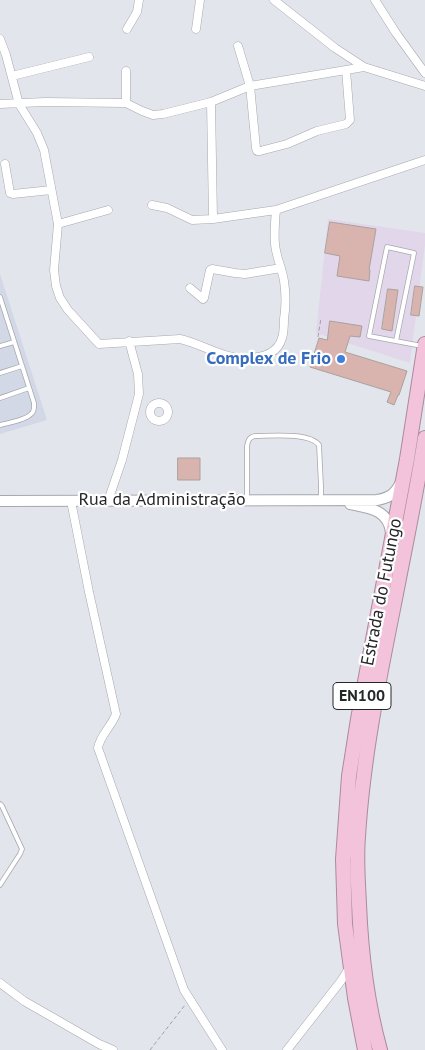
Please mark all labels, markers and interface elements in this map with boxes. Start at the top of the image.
place label: Complex de Frio [206,348,331,370]
marker: Complex de Frio [335,353,347,365]
street label: Rua da Administração [78,489,246,511]
street label: Estrada do Futungo [357,516,407,668]
road number: EN100 [333,682,391,709]

